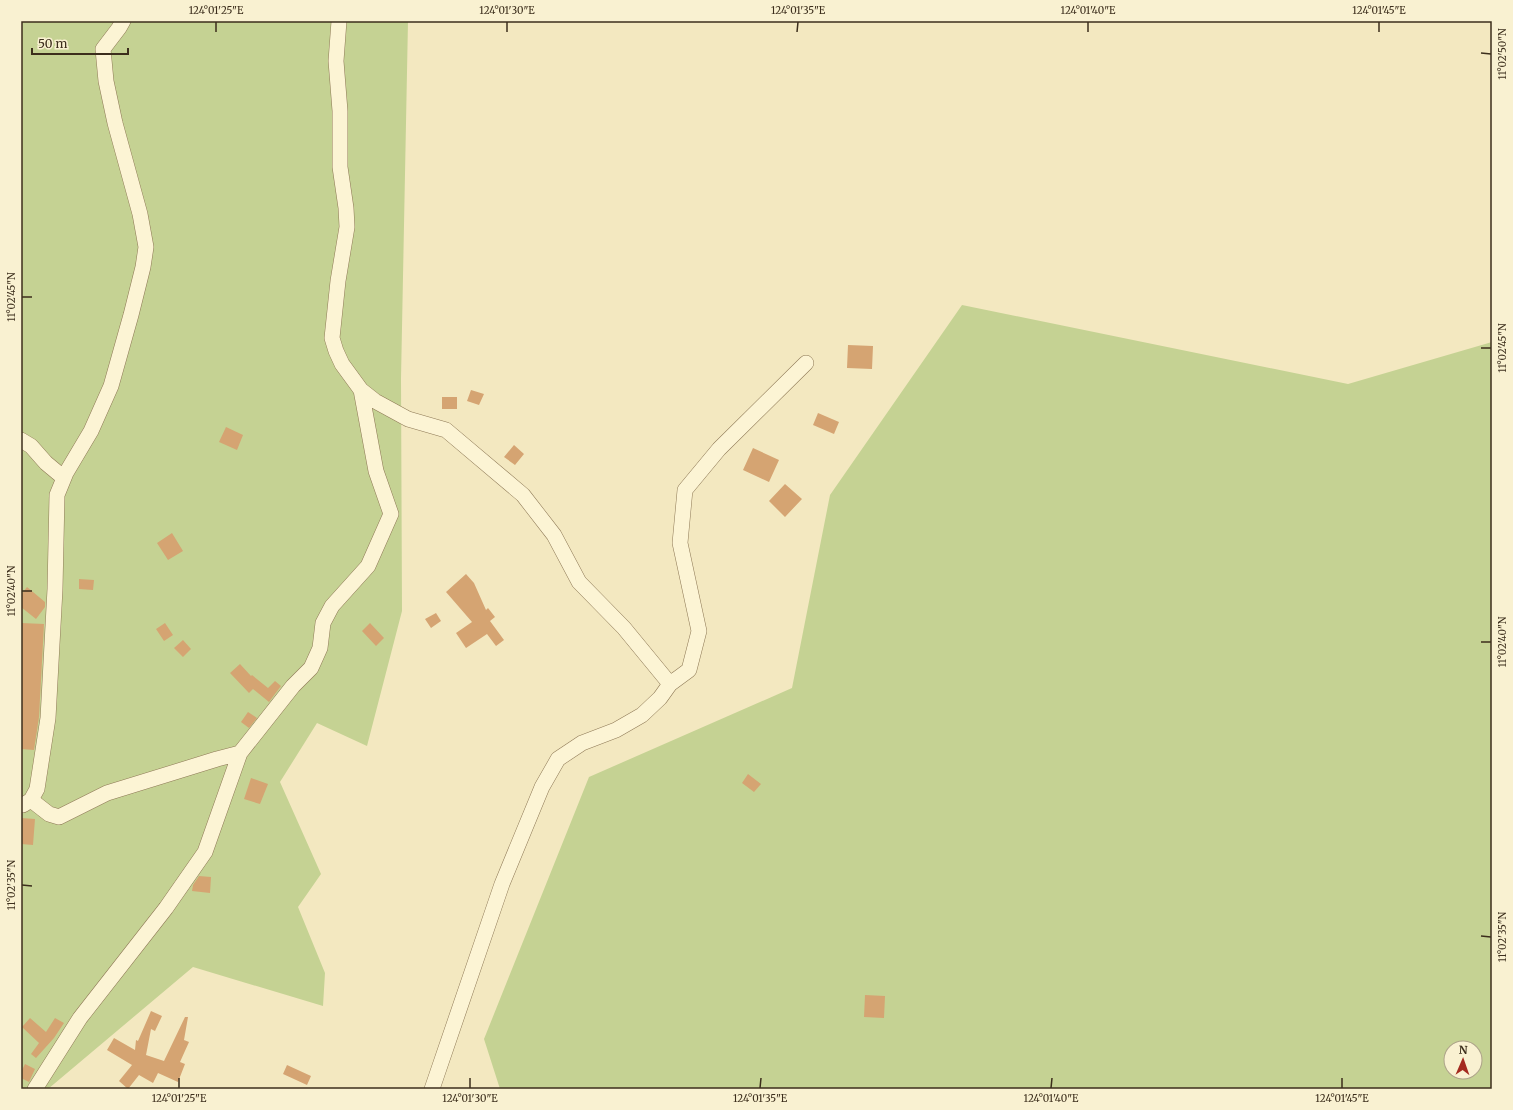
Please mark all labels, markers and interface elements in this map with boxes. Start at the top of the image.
text: 124°01'25"E [189,4,244,17]
text: 124°01'30"E [479,4,535,17]
text: 124°01'35"E [771,4,826,17]
text: 124°01'40"E [1061,4,1116,17]
text: 124°01'45"E [1352,4,1406,17]
text: 11°02'50"N [1496,28,1509,80]
scale bar [32,30,128,56]
text: 50 m [38,36,67,51]
text: 11°02'45"N [5,272,18,322]
text: 11°02'45"N [1496,323,1509,373]
text: 11°02'40"N [5,565,18,617]
text: 11°02'40"N [1496,616,1509,668]
text: 11°02'35"N [5,859,18,910]
text: 11°02'35"N [1496,911,1509,962]
north arrow [1443,1040,1483,1080]
text: N [1459,1043,1468,1057]
text: 124°01'25"E [152,1092,207,1105]
text: 124°01'30"E [442,1092,498,1105]
text: 124°01'35"E [733,1092,788,1105]
text: 124°01'40"E [1024,1092,1079,1105]
text: 124°01'45"E [1315,1092,1369,1105]

